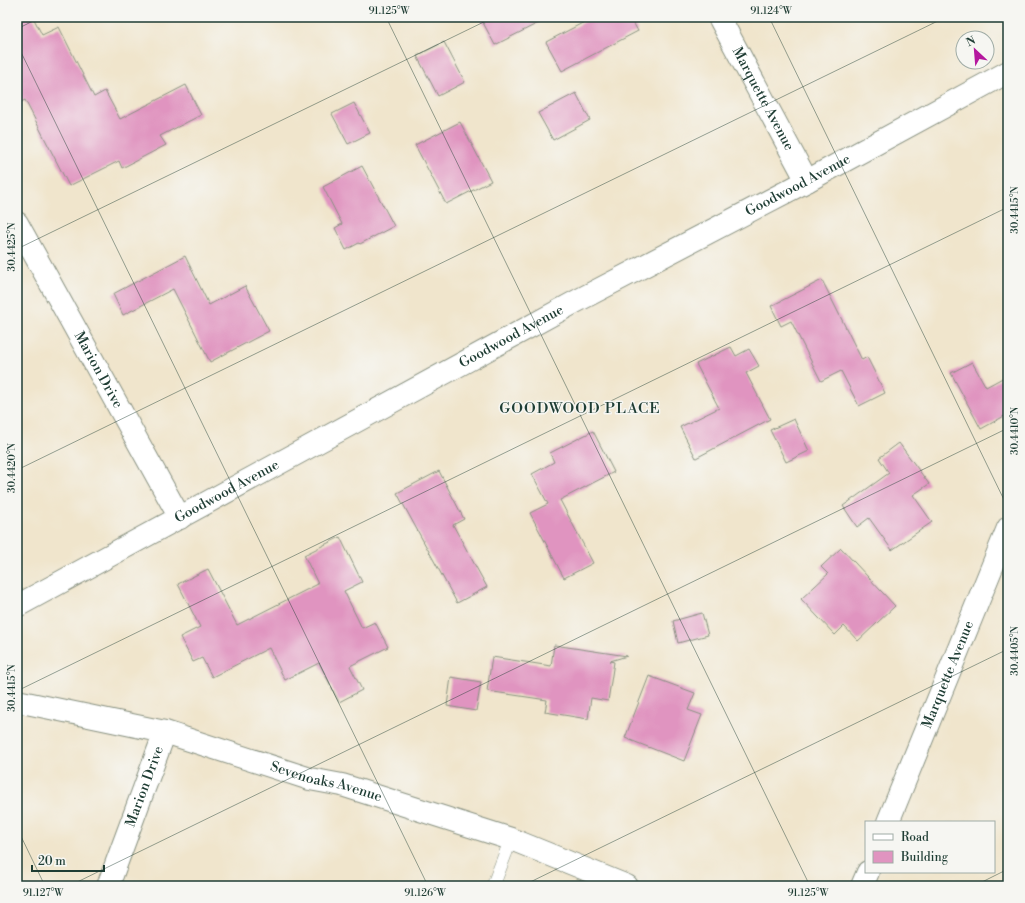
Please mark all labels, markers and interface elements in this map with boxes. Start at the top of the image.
text: 91.125°W [368,5,410,17]
text: 91.124°W [750,5,793,17]
north arrow [955,30,995,70]
text: N [964,34,978,50]
street label: Marquette Avenue [728,44,798,154]
street label: Goodwood Avenue [742,150,854,221]
text: 30.4415°N [1009,186,1021,234]
text: 30.4425°N [6,222,18,271]
street label: Goodwood Avenue [456,301,567,372]
street label: Marion Drive [70,328,127,412]
district label: GOODWOOD PLACE [499,399,661,418]
text: 30.4410°N [1009,406,1021,455]
text: 30.4420°N [6,442,18,493]
street label: Goodwood Avenue [171,456,282,527]
street label: Marquette Avenue [918,618,978,731]
text: 30.4405°N [1009,626,1021,676]
text: 30.4415°N [6,664,18,712]
street label: Marion Drive [122,743,168,830]
street label: Sevenoaks Avenue [268,758,384,806]
legend [865,821,995,873]
text: Road [901,830,929,845]
scale bar [32,847,104,873]
text: Building [900,850,949,865]
text: 20 m [38,854,66,869]
text: 91.127°W [23,887,64,899]
text: 91.126°W [404,887,447,899]
text: 91.125°W [787,887,829,899]

